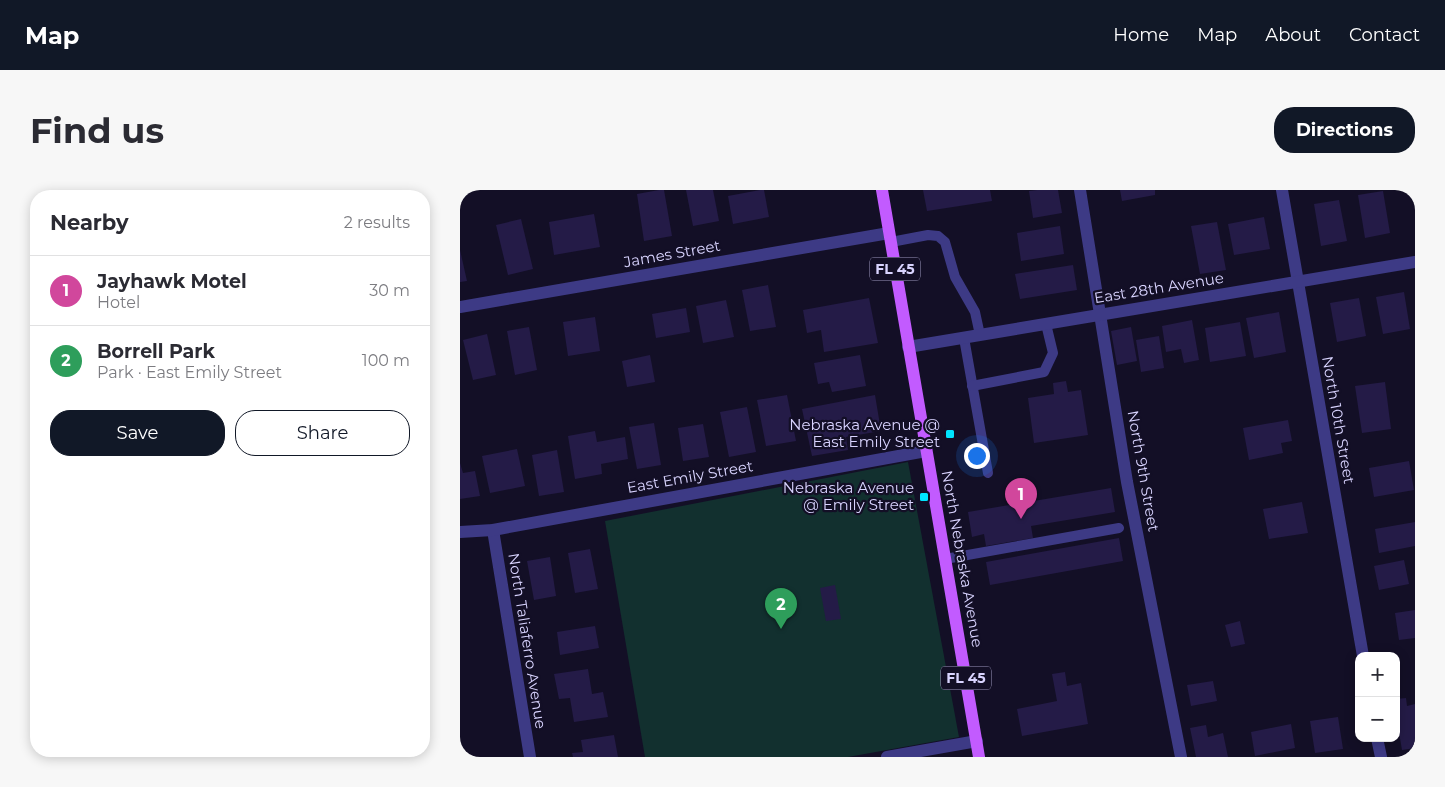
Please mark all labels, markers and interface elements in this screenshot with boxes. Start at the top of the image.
text: Map [25,21,79,50]
text: Home [1113,24,1169,46]
text: Map [1197,24,1237,46]
text: About [1265,24,1321,46]
text: Contact [1349,24,1420,46]
button: Directions [1274,107,1415,153]
text: Find us [30,109,164,152]
text: Nearby [50,210,129,235]
text: 2 results [344,213,410,232]
street label: James Street [621,236,722,272]
road number: FL 45 [870,258,920,280]
street label: East 28th Avenue [1093,268,1225,307]
text: Jayhawk Motel [97,270,247,293]
text: 1 [63,281,69,300]
text: 30 m [369,281,410,300]
text: Hotel [97,293,140,312]
text: Borrell Park [97,340,215,363]
text: 2 [61,351,71,370]
text: 100 m [362,351,410,370]
street label: North 10th Street [1318,355,1359,485]
text: Park · East Emily Street [97,363,282,382]
street label: North 9th Street [1123,409,1164,533]
button: Save [50,410,225,456]
button: Share [235,410,410,456]
place label: Nebraska Avenue @ East Emily Street [789,415,940,451]
marker: Nebraska Avenue @ East Emily Street [944,428,956,440]
your location [964,443,990,469]
street label: East Emily Street [625,456,754,497]
street label: North Nebraska Avenue [938,469,987,649]
place label: Nebraska Avenue @ Emily Street [783,478,914,514]
pin: 1 [1005,478,1037,519]
marker: Nebraska Avenue @ Emily Street [918,491,930,503]
street label: North Taliaferro Avenue [504,552,551,730]
pin: 2 [765,588,797,629]
map controls [1355,652,1400,742]
button: + [1355,652,1400,697]
road number: FL 45 [941,666,991,689]
button: − [1355,697,1400,742]

